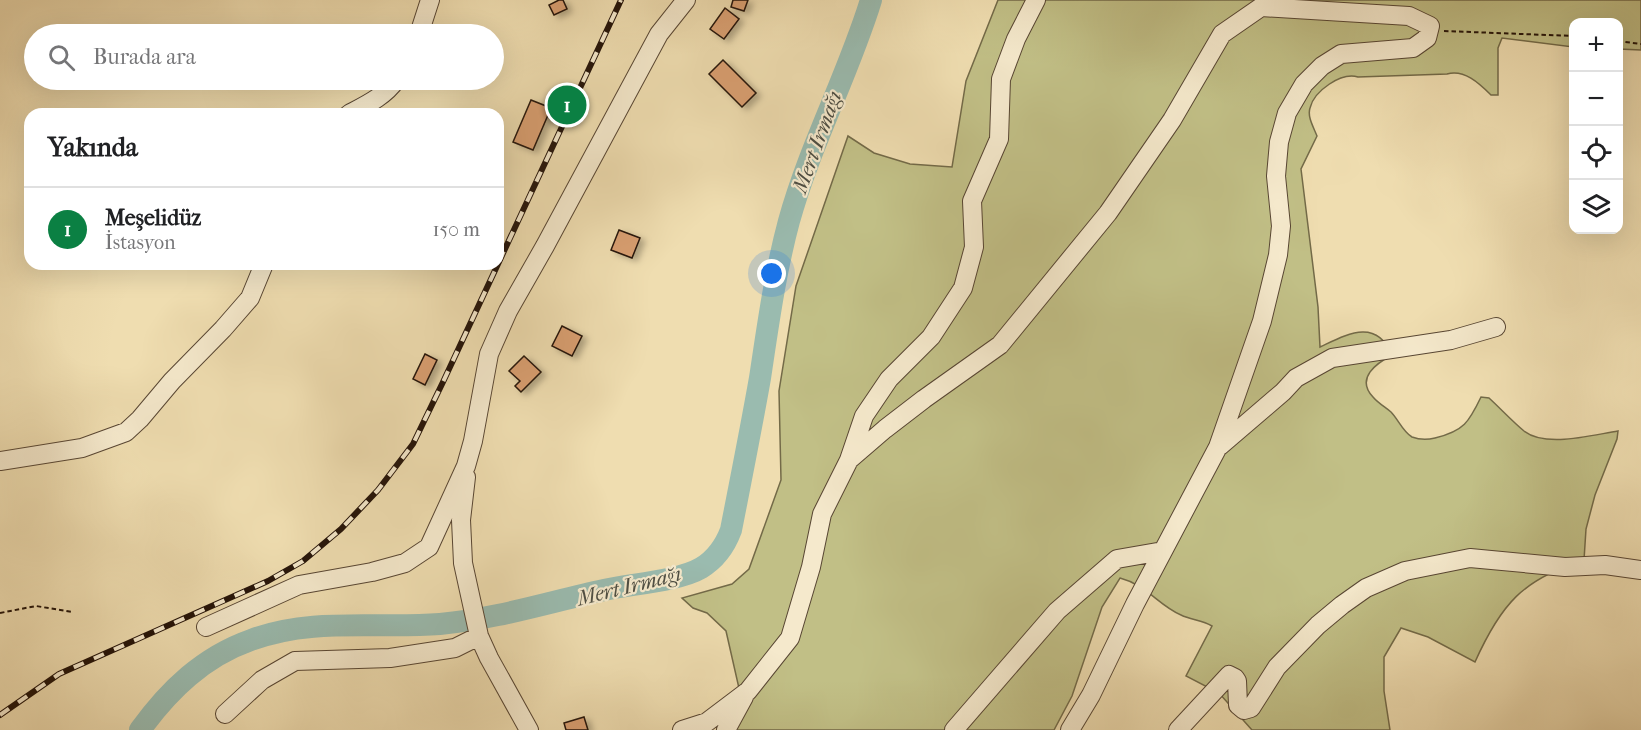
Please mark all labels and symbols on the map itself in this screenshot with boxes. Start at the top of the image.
pin: 1 [548,82,586,128]
water label: Mert Irmağı [787,88,846,198]
your location [757,259,786,288]
water label: Mert Irmağı [572,561,684,611]

